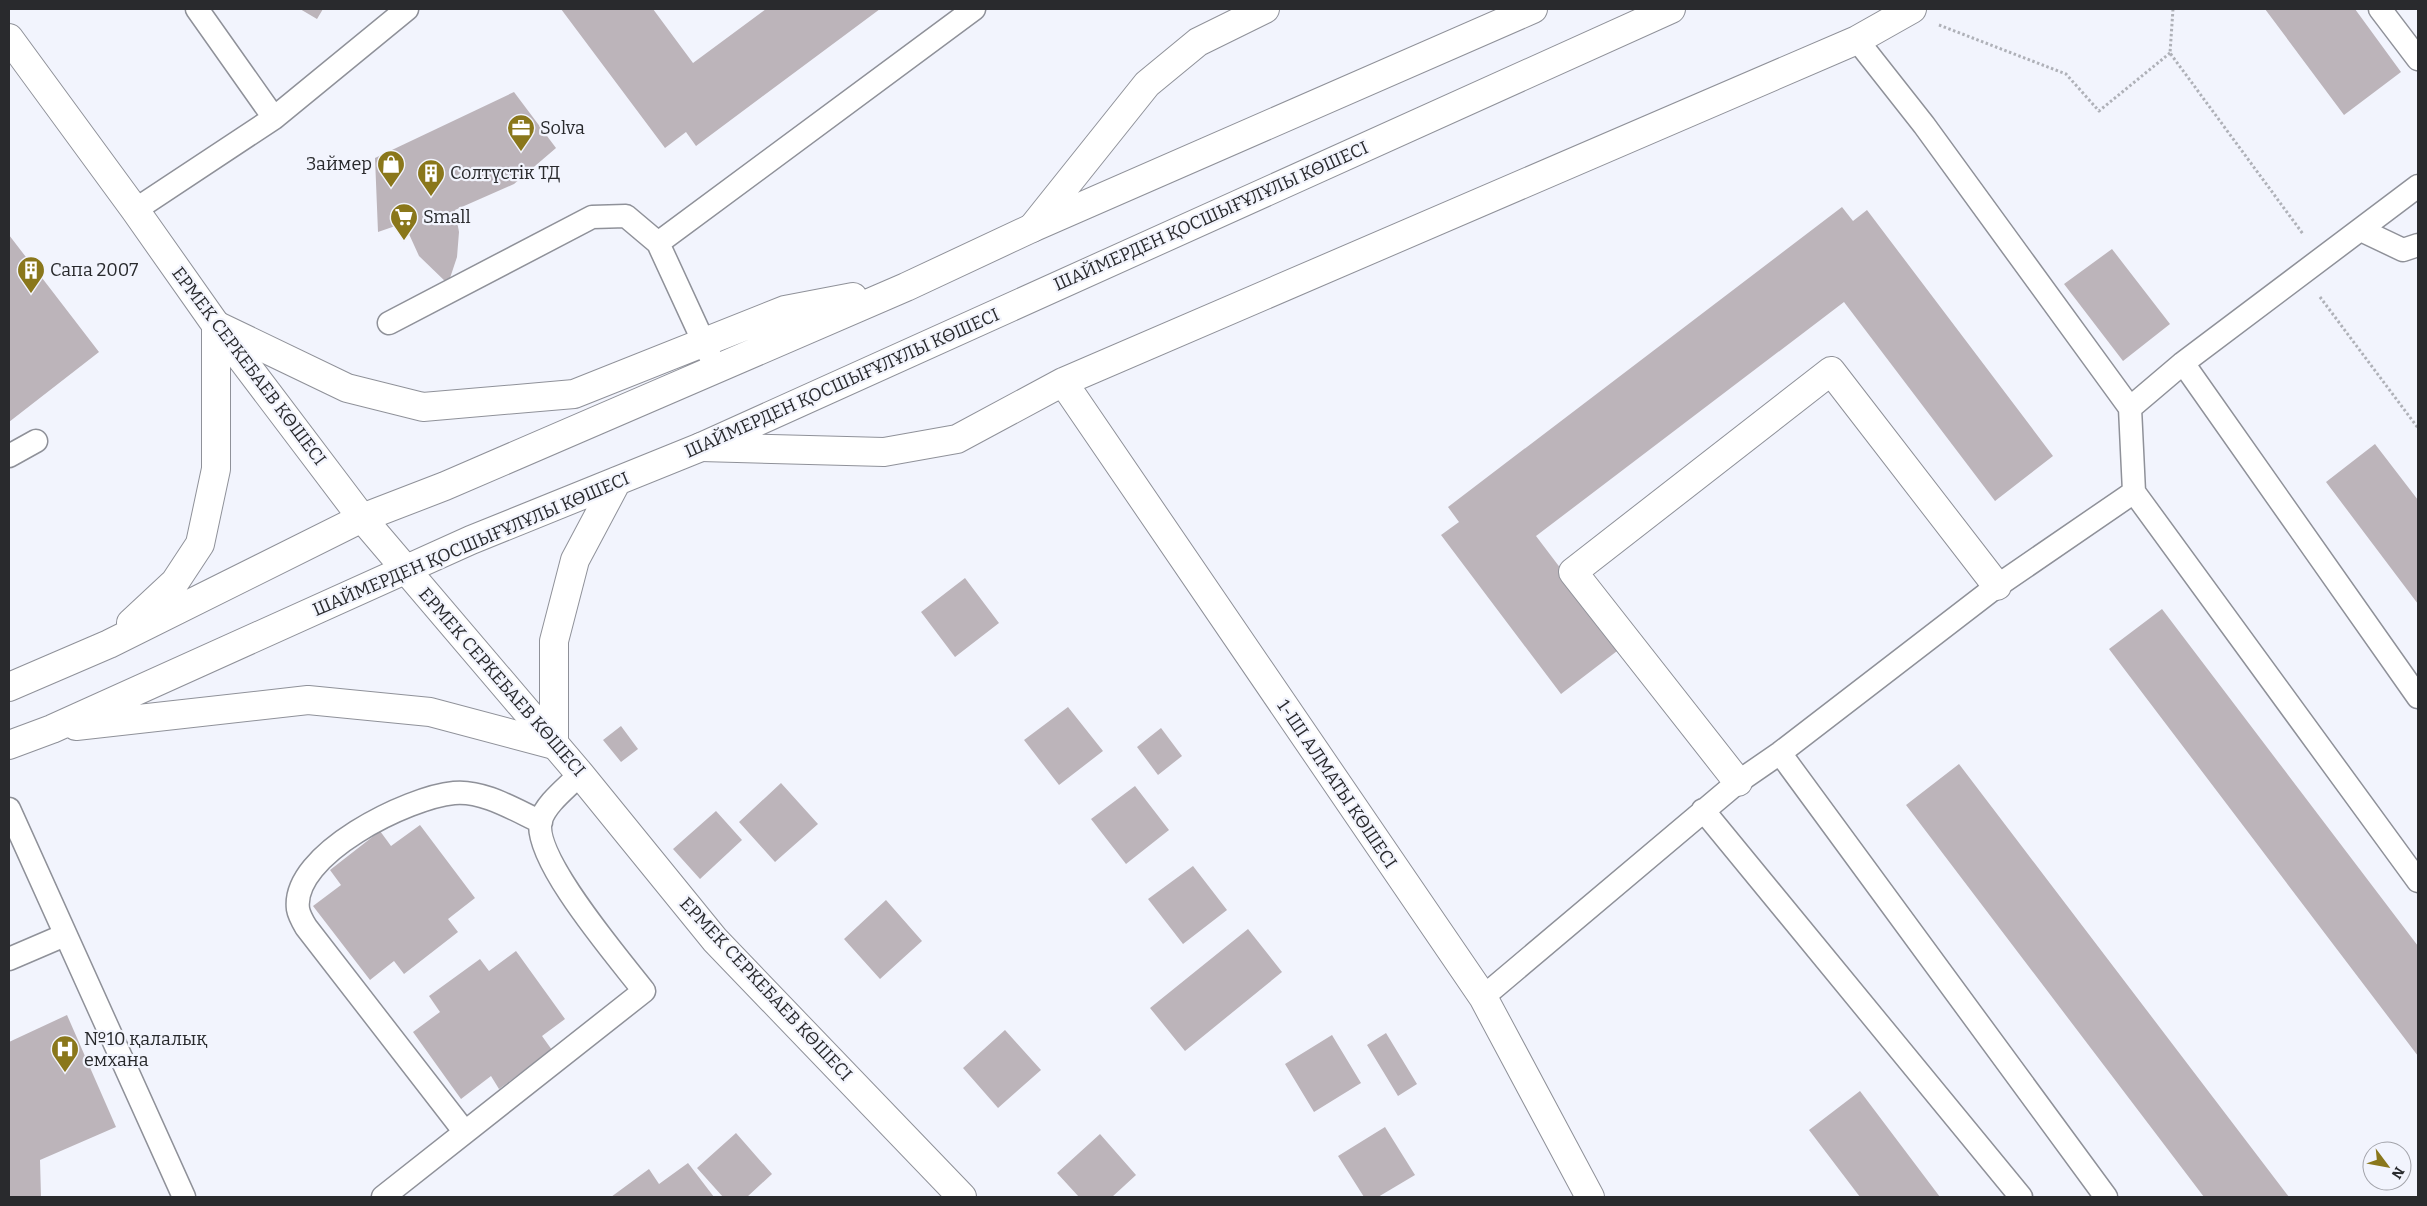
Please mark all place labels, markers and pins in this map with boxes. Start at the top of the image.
office icon: Solva [506,113,536,152]
place label: Solva [540,117,585,139]
shop icon: Займер [376,149,406,188]
place label: Займер [306,153,372,175]
building icon: Солтүстік ТД [416,158,446,197]
place label: Солтүстік ТД [450,162,560,184]
supermarket icon: Small [389,202,419,241]
place label: Small [423,206,471,228]
building icon: Сапа 2007 [16,255,46,294]
place label: Сапа 2007 [50,259,138,281]
place label: №10 қалалық емхана [84,1028,207,1071]
hospital icon: №10 қалалық емхана [50,1034,80,1073]

